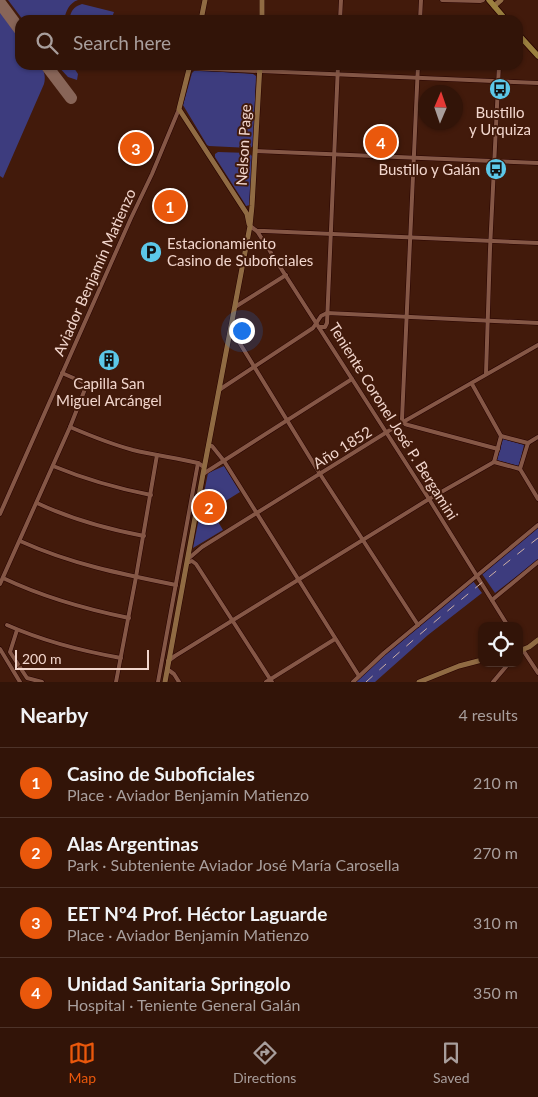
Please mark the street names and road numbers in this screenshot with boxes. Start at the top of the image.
street label: Nelson Page [232,104,254,186]
street label: Aviador Benjamín Matienzo [49,186,139,358]
street label: Teniente Coronel José P. Bergamini [326,319,462,523]
street label: Año 1852 [309,422,375,472]

